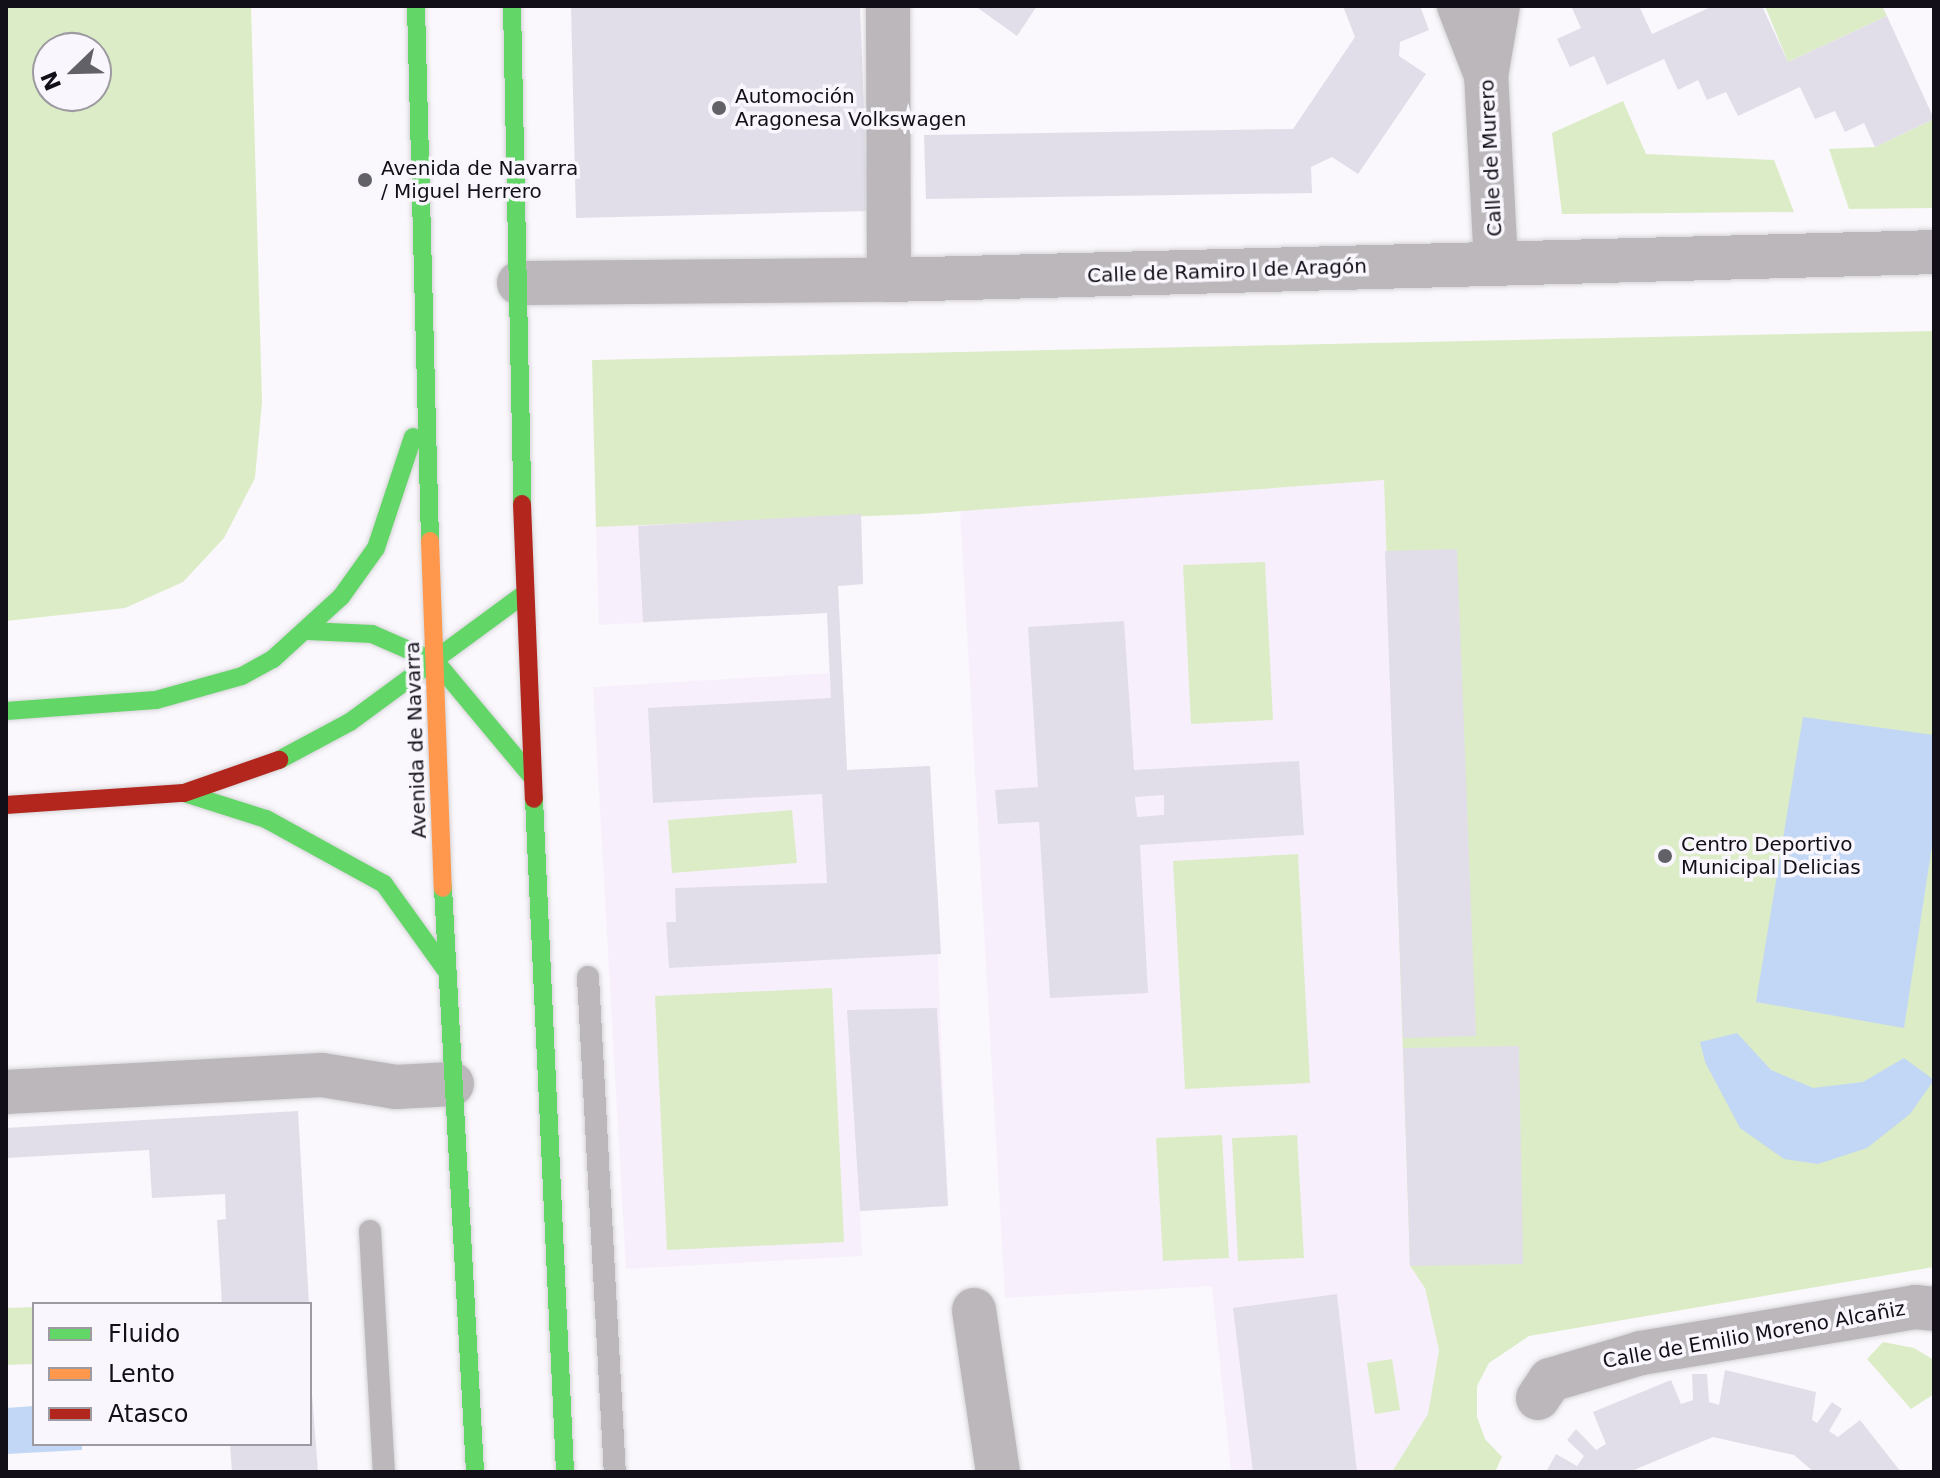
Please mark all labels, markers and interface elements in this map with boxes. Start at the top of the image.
north arrow [32,32,112,112]
text: N [36,67,66,94]
street label: Calle de Murero [1475,79,1507,237]
place label: Automoción Aragonesa Volkswagen [735,84,966,131]
marker: Automoción Aragonesa Volkswagen [710,99,728,117]
place label: Avenida de Navarra / Miguel Herrero [381,156,578,203]
marker: Avenida de Navarra / Miguel Herrero [356,171,374,189]
street label: Calle de Ramiro I de Aragón [1087,254,1367,288]
street label: Avenida de Navarra [401,641,431,839]
place label: Centro Deportivo Municipal Delicias [1681,832,1861,879]
marker: Centro Deportivo Municipal Delicias [1656,847,1674,865]
street label: Calle de Emilio Moreno Alcañiz [1601,1297,1907,1373]
legend [32,1302,312,1446]
text: Fluido [108,1320,180,1348]
text: Lento [108,1360,175,1388]
text: Atasco [108,1400,189,1428]

